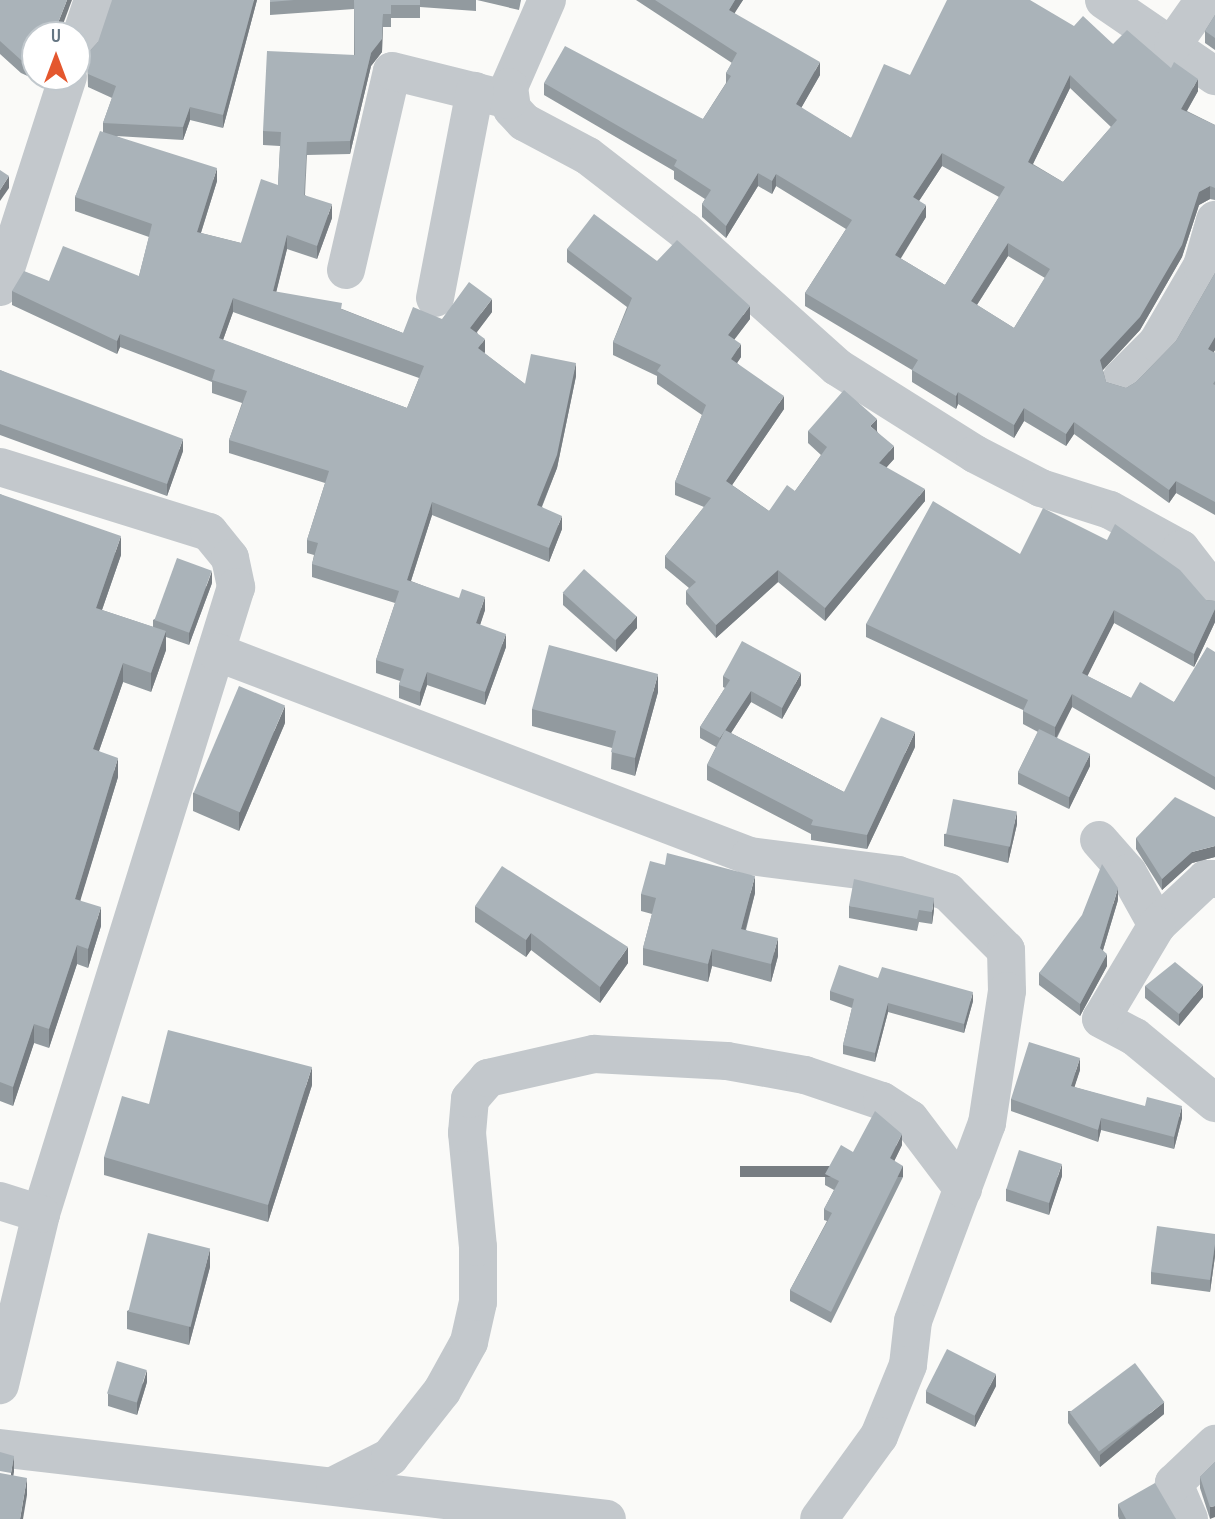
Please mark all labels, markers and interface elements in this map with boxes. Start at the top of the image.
north arrow [21,21,91,91]
text: U [51,25,61,48]

